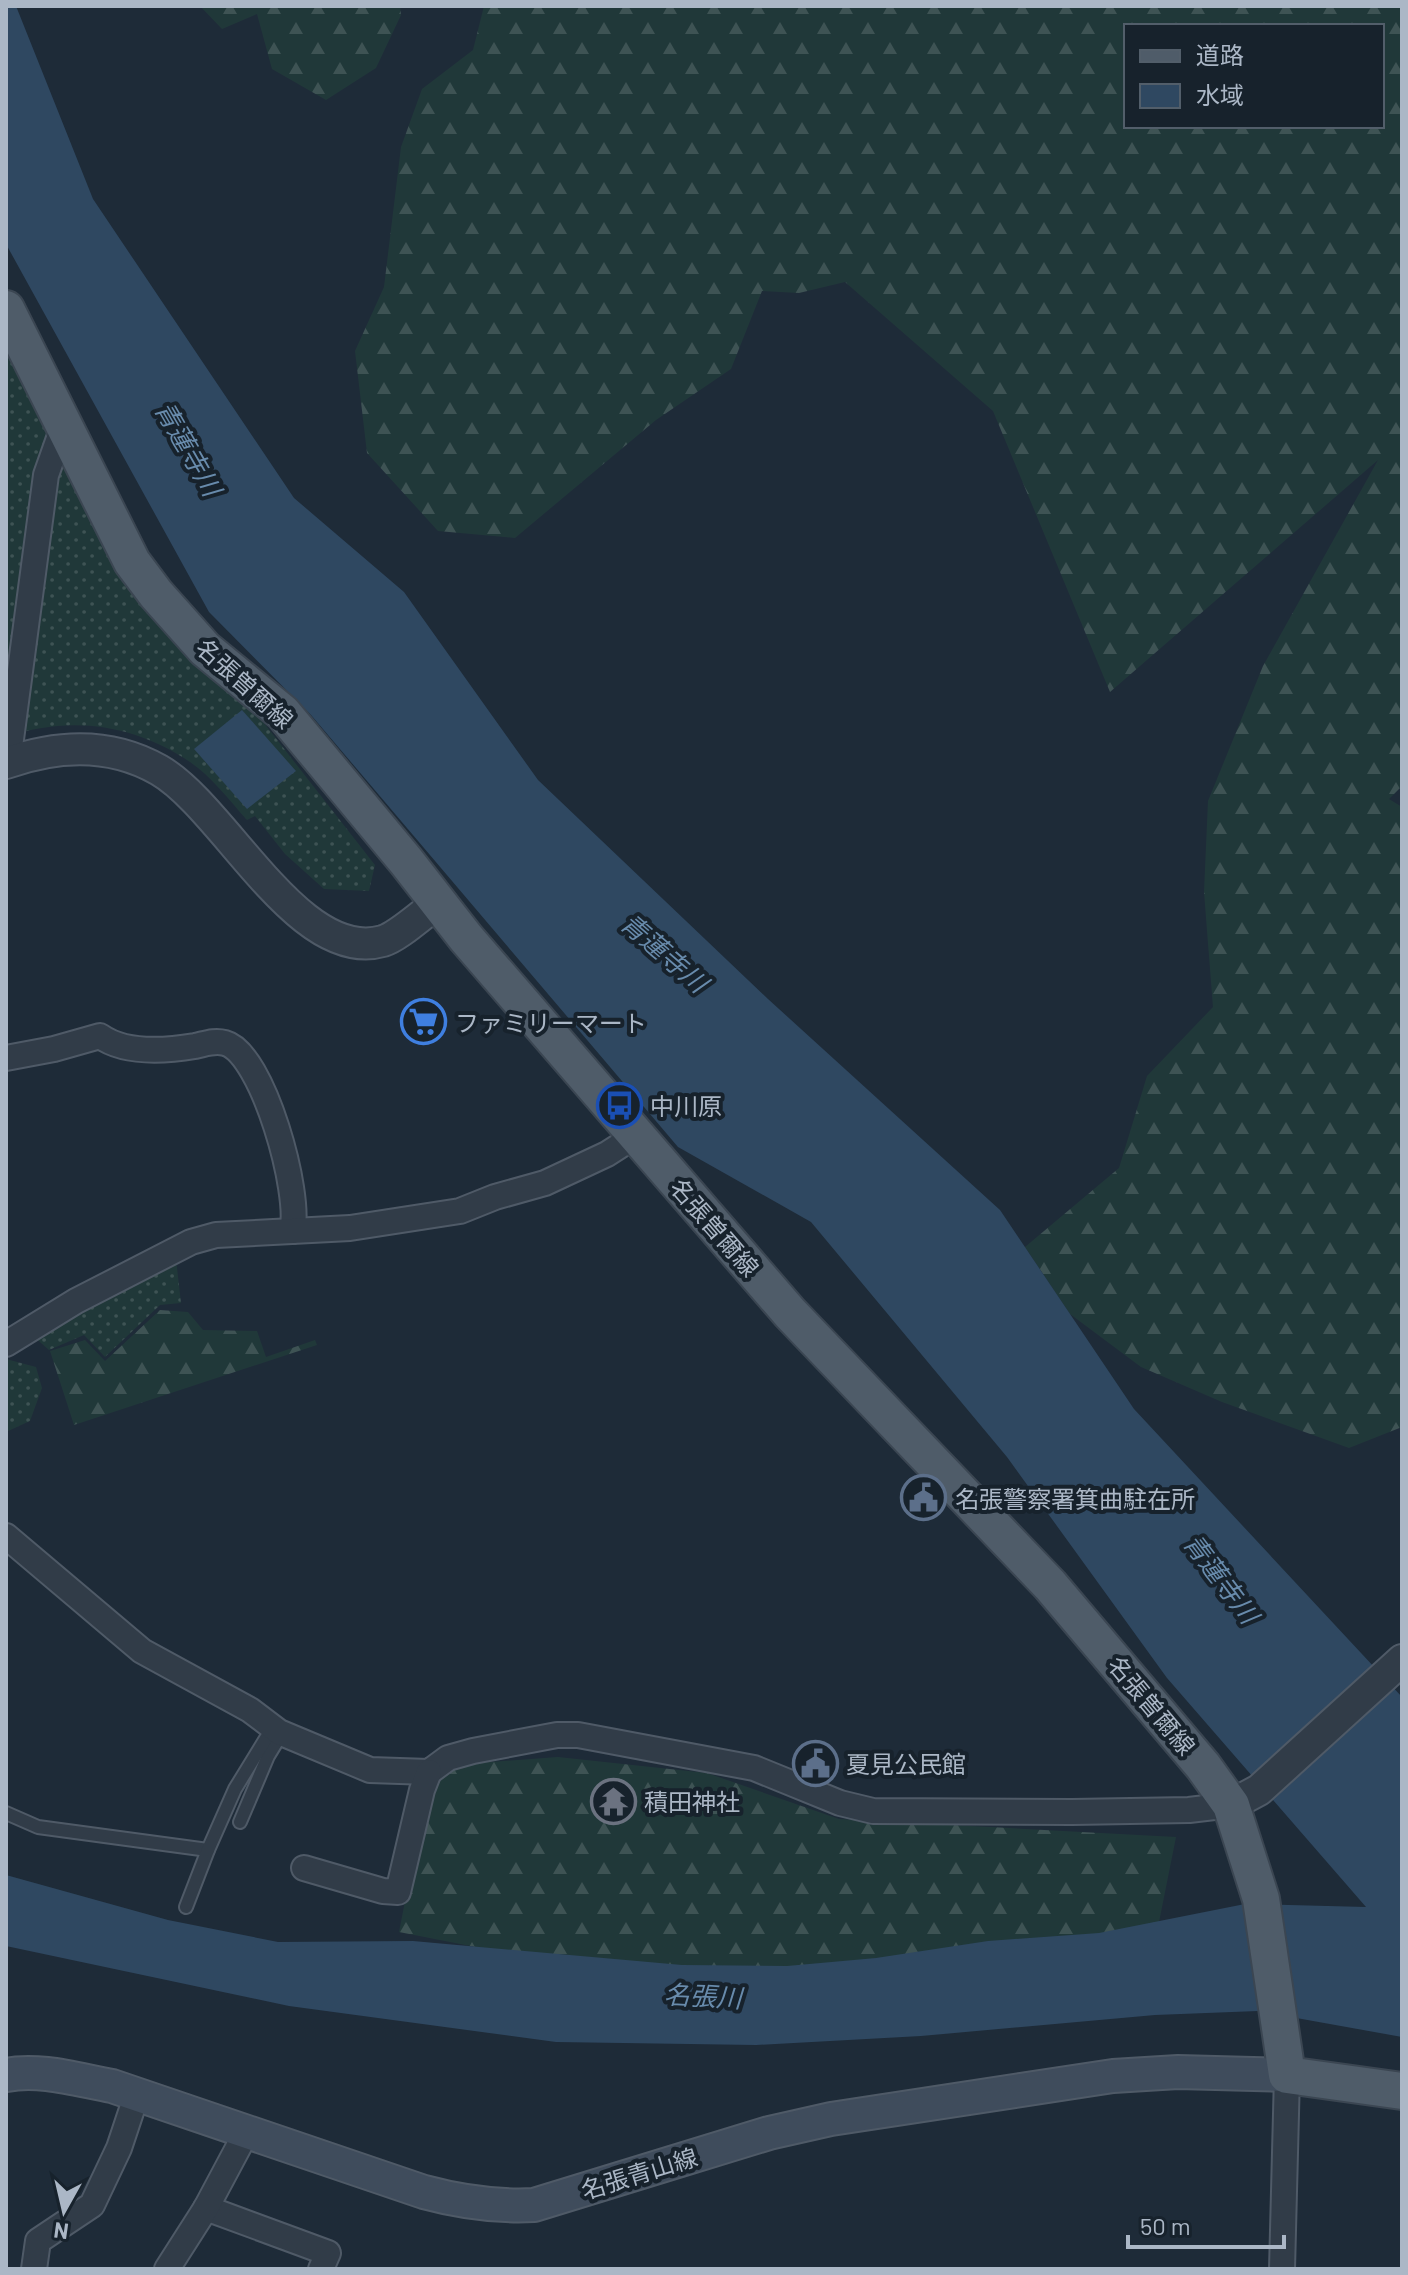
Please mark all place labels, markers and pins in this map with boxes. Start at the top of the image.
supermarket icon: ファミリーマート [400,998,448,1046]
place label: ファミリーマート [455,1008,647,1037]
bus stop icon: 中川原 [595,1081,643,1129]
place label: 中川原 [650,1091,722,1120]
public building icon: 名張警察署箕曲駐在所 [900,1474,948,1522]
place label: 名張警察署箕曲駐在所 [955,1484,1195,1513]
public building icon: 夏見公民館 [791,1739,839,1787]
place label: 夏見公民館 [846,1749,966,1778]
temple icon: 積田神社 [589,1777,637,1825]
place label: 積田神社 [644,1787,740,1816]

